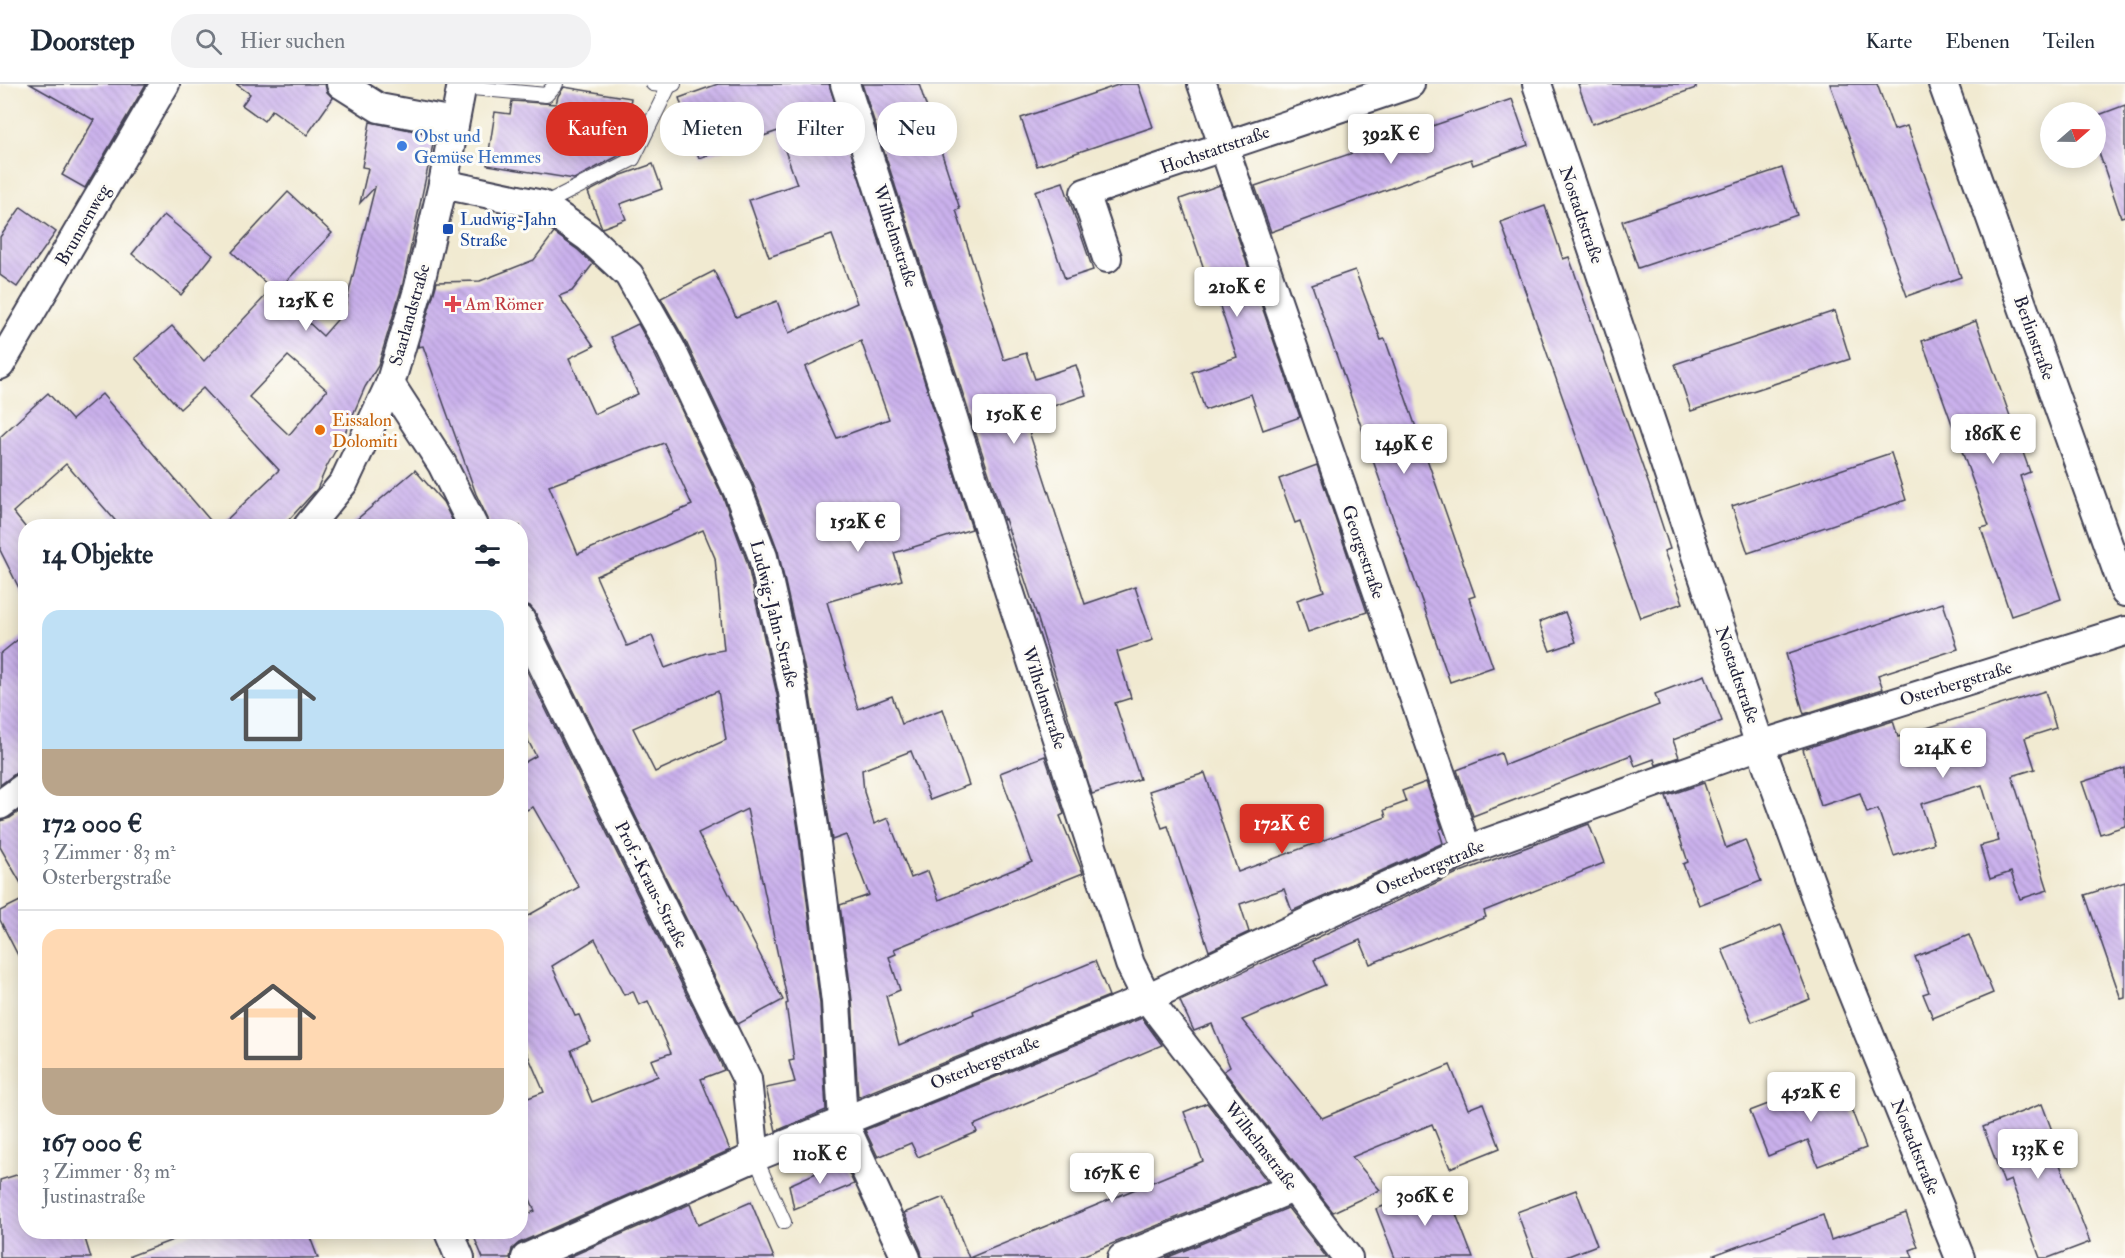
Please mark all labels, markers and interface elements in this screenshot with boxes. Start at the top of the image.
search box [171,14,591,68]
text: Doorstep [30,24,135,59]
icon: search [192,25,225,58]
text: Hier suchen [240,27,345,55]
text: Karte [1865,28,1912,55]
text: Ebenen [1945,28,2010,55]
text: Teilen [2043,28,2095,55]
chip: Kaufen [546,102,648,156]
chip: Mieten [660,102,764,156]
chip: Filter [776,102,865,156]
chip: Neu [877,102,957,156]
north arrow [2040,102,2106,168]
map controls [2040,102,2106,168]
pin: 392K € [1342,114,1440,165]
street label: Hochstattstraße [1157,120,1273,179]
text: 392K € [1362,121,1420,146]
place label: Obst und Gemüse Hemmes [414,125,541,169]
marker: Obst und Gemüse Hemmes [395,139,409,153]
street label: Nostadtstraße [1554,163,1609,267]
street label: Brunnenweg [50,179,116,270]
street label: Wilhelmstraße [867,181,923,291]
place label: Ludwig-Jahn Straße [460,208,557,252]
marker: Ludwig-Jahn Straße [441,222,455,236]
street label: Saarlandstraße [384,261,436,369]
pin: 210K € [1188,267,1286,318]
text: 210K € [1208,274,1266,299]
pin: 125K € [257,281,355,332]
text: 125K € [278,288,334,313]
place label: Am Römer [464,293,544,316]
street label: Berlinstraße [2008,293,2060,384]
marker: Am Römer [446,297,460,311]
pin: 150K € [965,394,1063,445]
text: 150K € [986,401,1042,426]
place label: Eissalon Dolomiti [332,409,398,453]
pin: 186K € [1944,414,2042,465]
text: 186K € [1965,421,2021,446]
marker: Eissalon Dolomiti [313,423,327,437]
pin: 149K € [1355,424,1453,475]
text: 149K € [1375,431,1433,456]
pin: 152K € [809,502,907,553]
street label: Georgestraße [1336,502,1390,602]
text: 152K € [830,509,886,534]
street label: Ludwig-Jahn-Straße [745,538,804,691]
text: 14 Objekte [42,539,153,571]
icon: filters [471,539,504,572]
street label: Nostadtstraße [1710,623,1765,727]
street label: Wilhelmstraße [1016,643,1072,753]
icon: home [219,649,327,757]
street label: Osterbergstraße [1897,656,2015,712]
pin: 214K € [1894,728,1992,779]
text: 214K € [1914,735,1972,760]
pin: 172K € [1233,804,1331,855]
text: 172 000 € [42,808,143,840]
text: 172K € [1254,811,1310,836]
street label: Prof.-Kraus-Straße [609,818,693,953]
street label: Osterbergstraße [1372,835,1488,901]
text: 3 Zimmer · 83 m² [42,840,176,865]
text: Osterbergstraße [42,865,171,890]
icon: home [219,968,327,1076]
street label: Osterbergstraße [927,1030,1044,1095]
pin: 452K € [1762,1072,1860,1123]
text: 452K € [1781,1079,1841,1104]
street label: Wilhelmstraße [1218,1096,1303,1195]
street label: Nostadtstraße [1885,1096,1945,1199]
text: 167 000 € [42,1127,142,1159]
pin: 133K € [1989,1129,2087,1180]
pin: 110K € [771,1134,869,1185]
text: 133K € [2012,1136,2064,1161]
text: 110K € [793,1141,847,1166]
pin: 167K € [1063,1153,1161,1204]
text: 3 Zimmer · 83 m² [42,1159,176,1184]
text: 167K € [1084,1160,1140,1185]
pin: 306K € [1376,1176,1474,1227]
text: 306K € [1396,1183,1454,1208]
text: Justinastraße [42,1184,145,1209]

